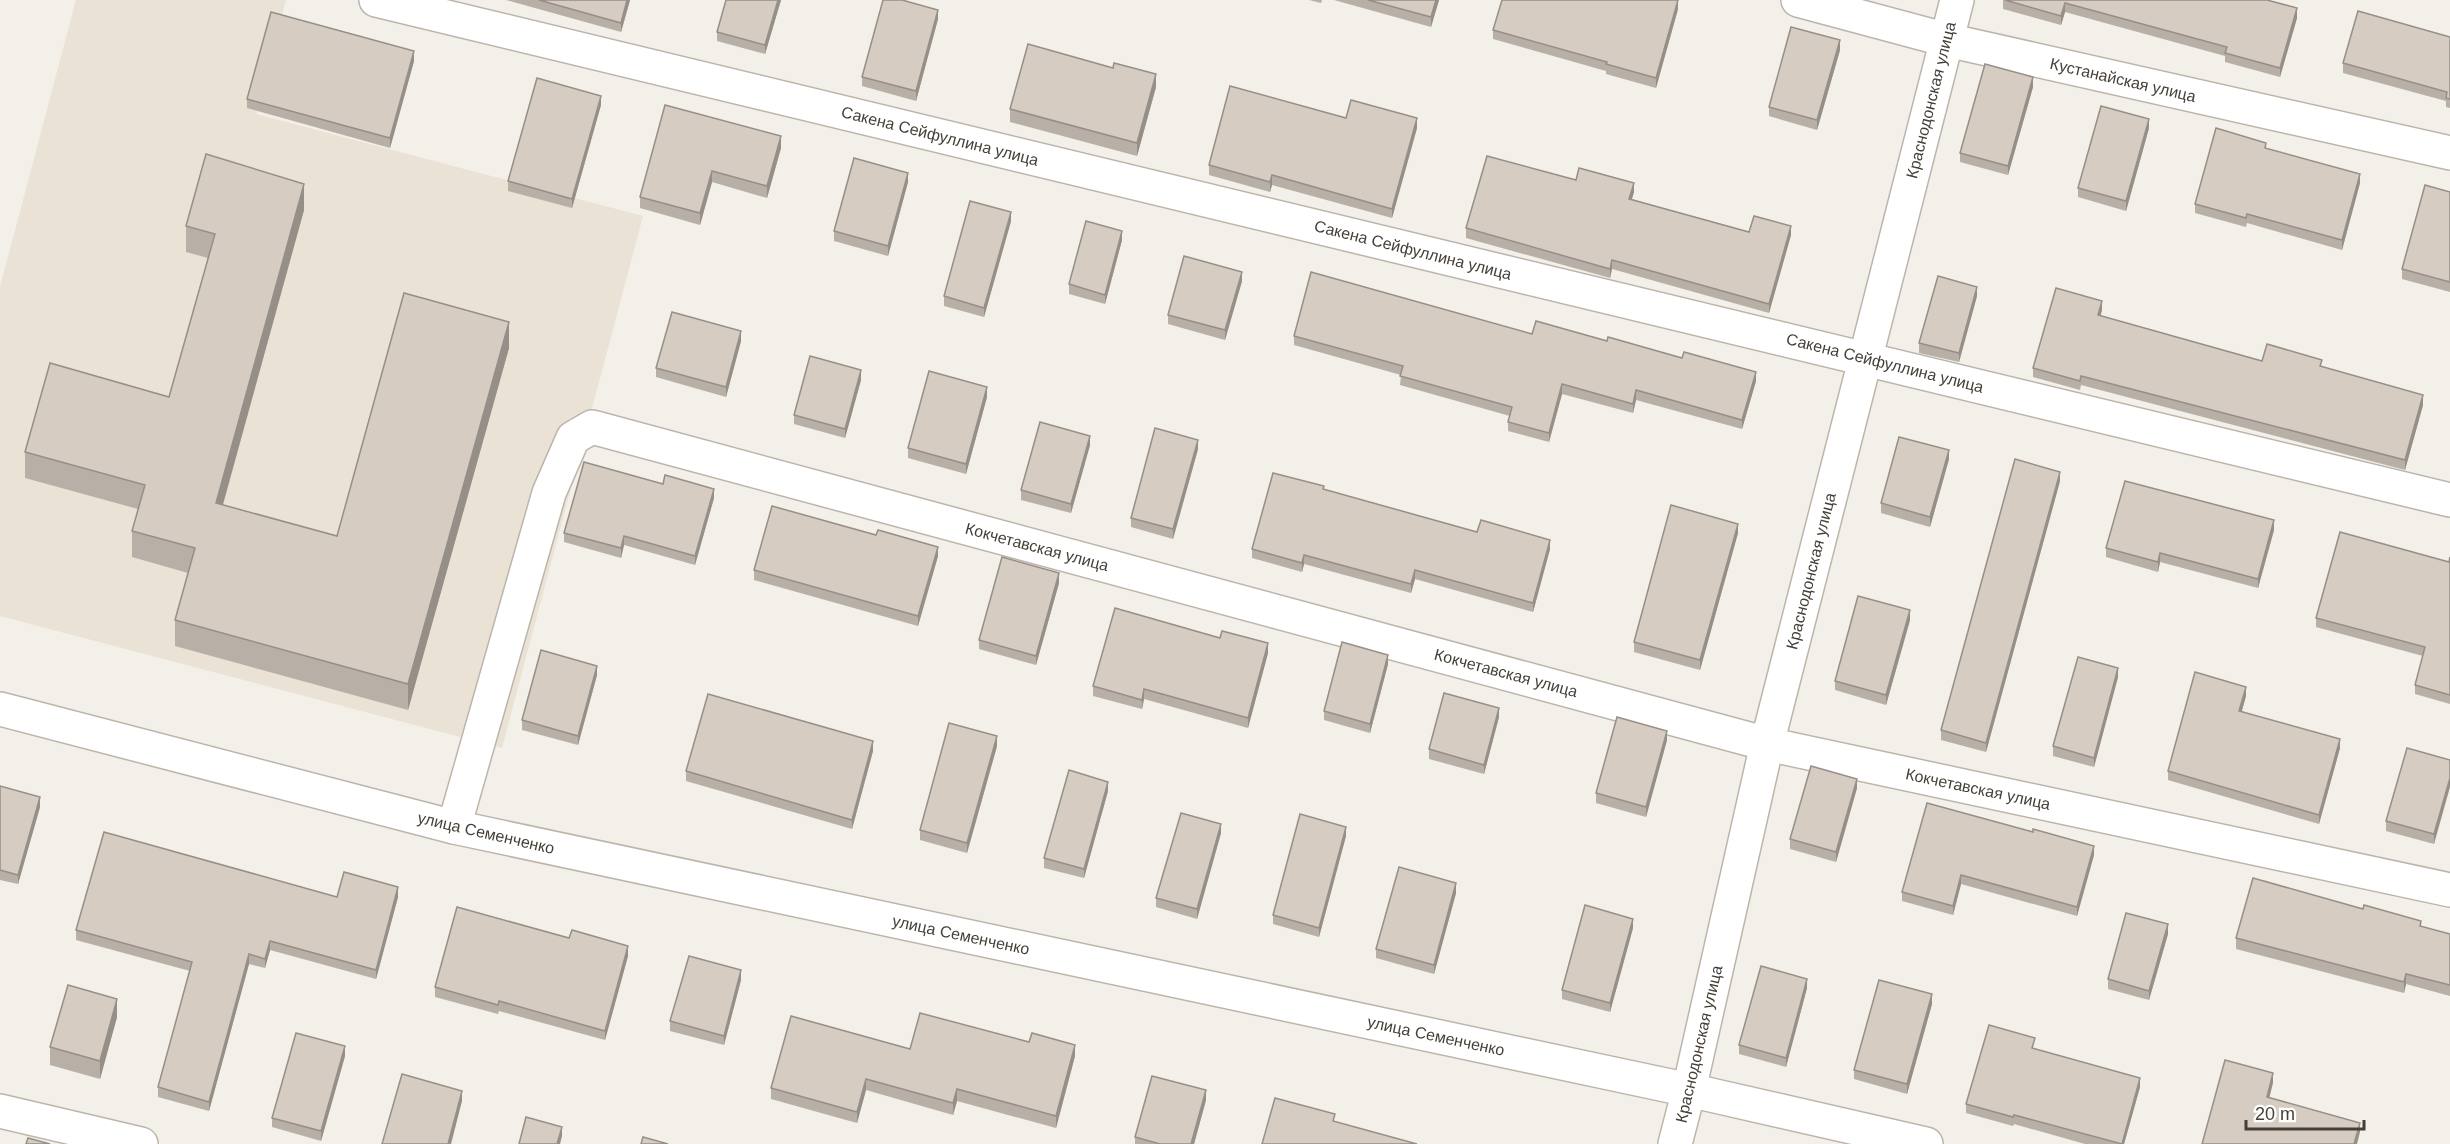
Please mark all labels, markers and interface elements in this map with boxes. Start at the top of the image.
street label: Краснодонская улица [1903,20,1959,180]
street label: Кустанайская улица [2048,55,2198,105]
street label: Сакена Сейфуллина улица [840,103,1040,169]
street label: Сакена Сейфуллина улица [1313,217,1513,283]
street label: Сакена Сейфуллина улица [1785,330,1985,396]
street label: Краснодонская улица [1783,491,1839,651]
street label: Кокчетавская улица [963,520,1111,574]
street label: Кокчетавская улица [1432,646,1580,700]
street label: Кокчетавская улица [1904,765,2052,813]
street label: улица Семенченко [416,809,556,857]
street label: улица Семенченко [891,912,1031,958]
street label: Краснодонская улица [1673,964,1725,1124]
street label: улица Семенченко [1366,1013,1506,1059]
scale bar [2246,1093,2364,1131]
text: 20 m [2255,1104,2295,1124]

